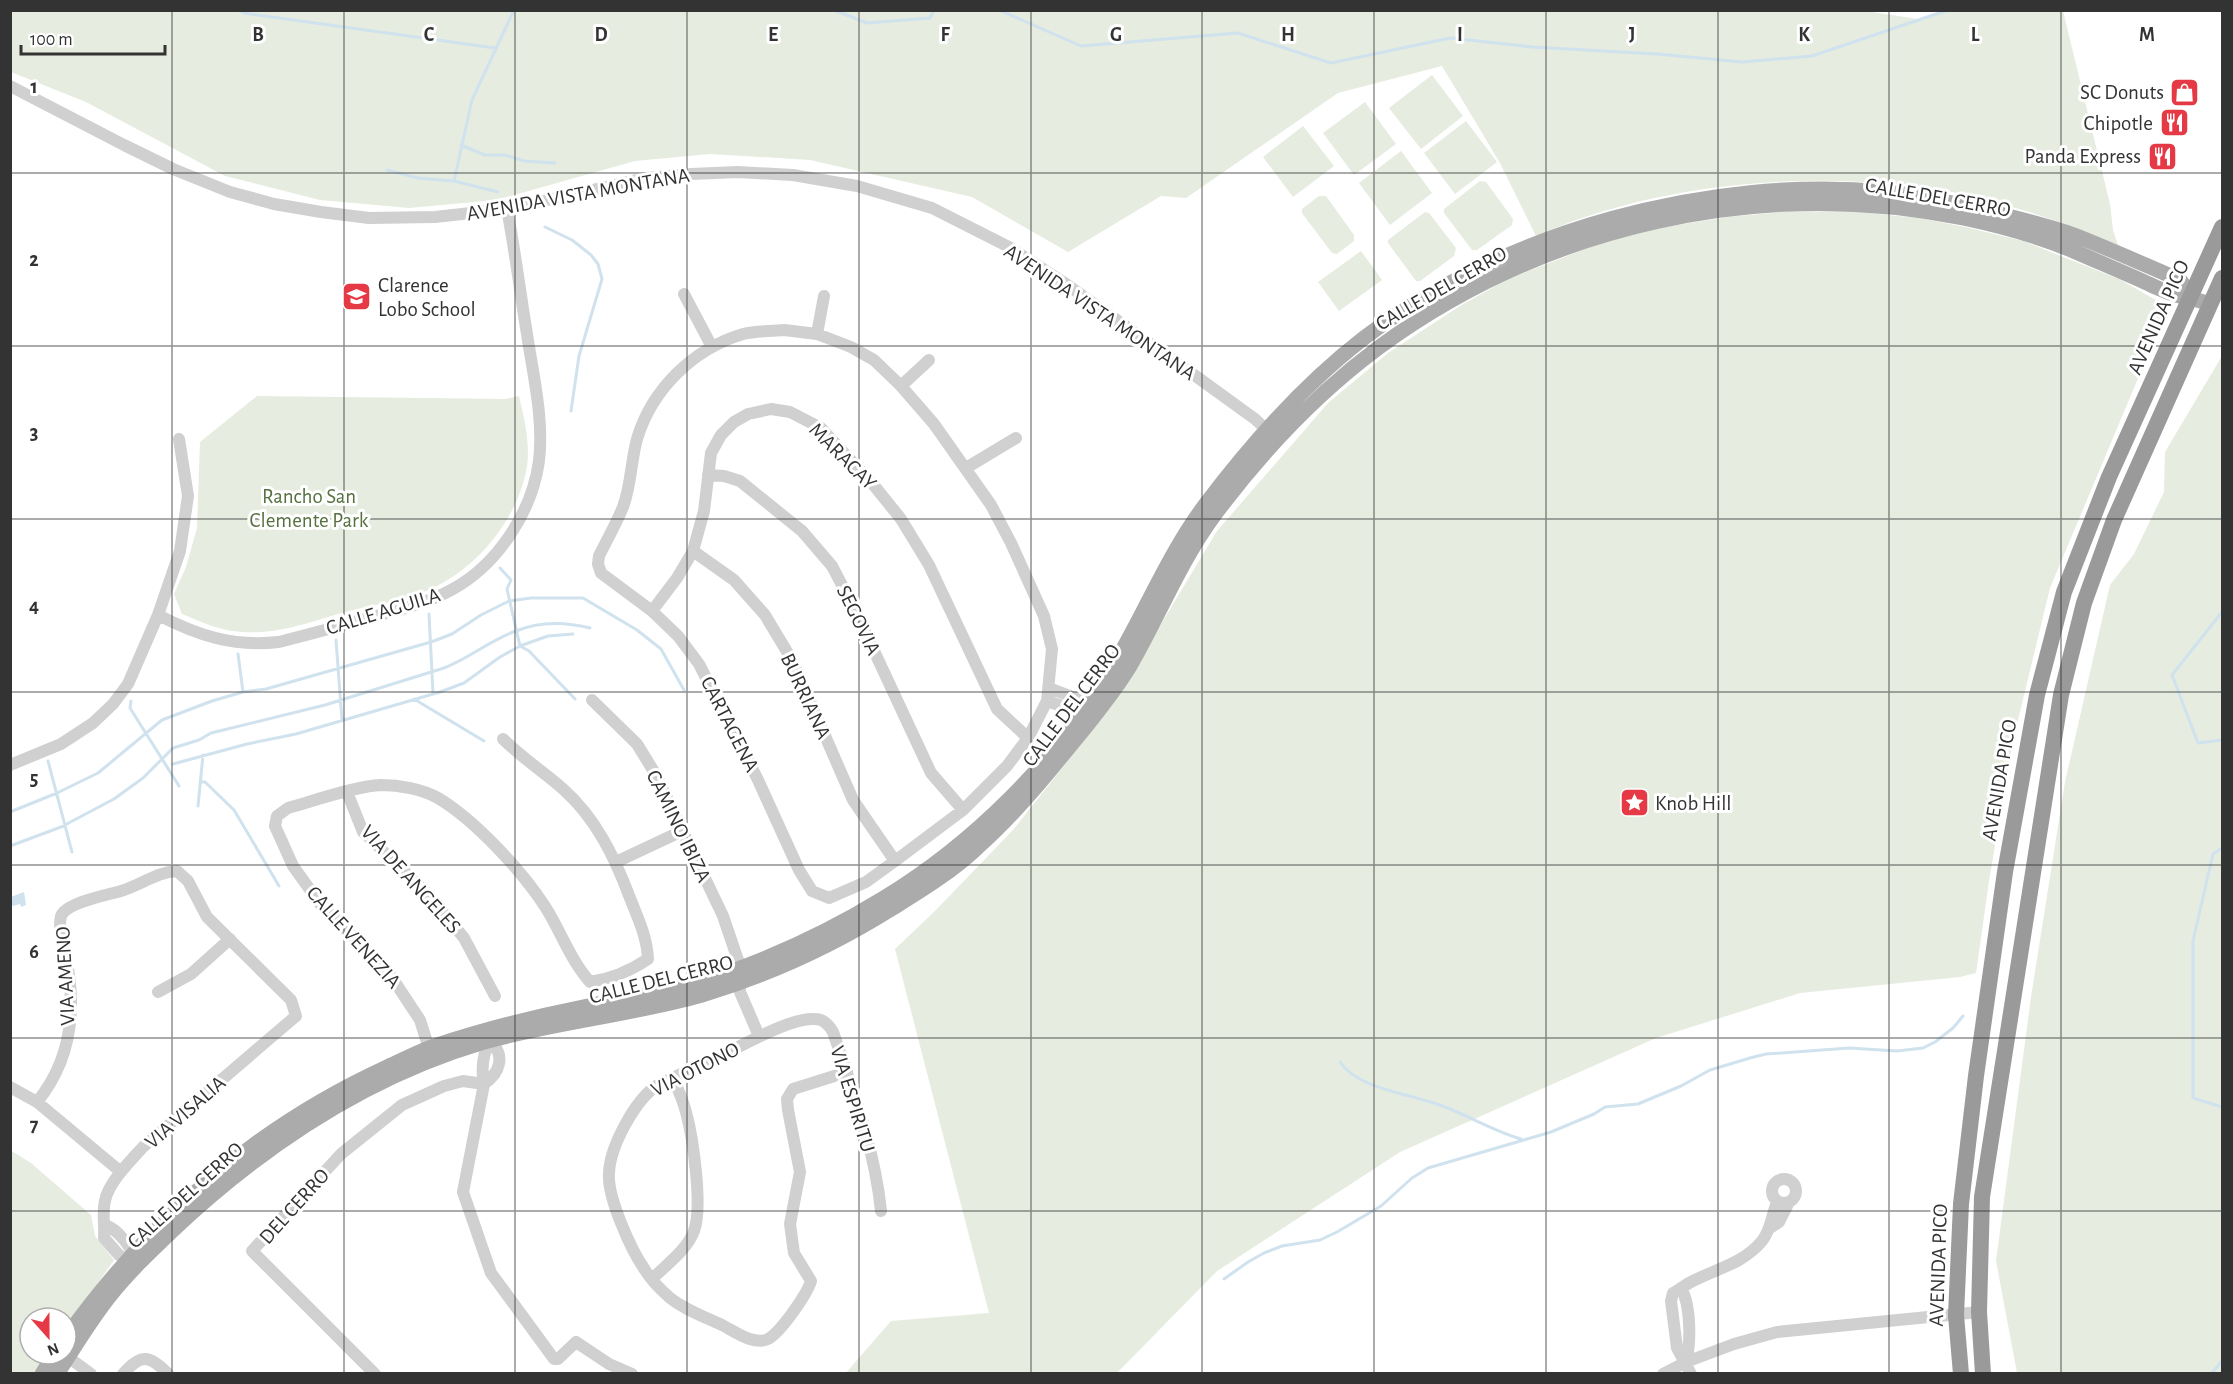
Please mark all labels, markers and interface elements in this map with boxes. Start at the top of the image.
scale bar [21,18,165,56]
text: B [252,25,264,45]
text: C [424,25,435,45]
text: D [594,25,608,45]
text: E [768,25,778,45]
text: F [940,25,950,45]
text: G [1110,25,1122,45]
text: H [1281,25,1295,45]
text: I [1457,25,1463,45]
text: J [1629,25,1635,45]
text: K [1798,25,1810,45]
text: L [1971,25,1980,45]
text: M [2139,25,2155,45]
text: 100 m [30,31,73,49]
shop icon: SC Donuts [2169,76,2201,108]
text: 1 [30,77,38,97]
place label: SC Donuts [2080,82,2164,103]
restaurant icon: Chipotle [2158,107,2190,139]
place label: Chipotle [2084,113,2153,134]
restaurant icon: Panda Express [2146,140,2178,172]
place label: Panda Express [2025,146,2141,167]
street label: AVENIDA VISTA MONTANA [465,165,691,224]
street label: CALLE DEL CERRO [1863,174,2012,221]
street label: AVENIDA VISTA MONTANA [1000,241,1199,384]
street label: CALLE DEL CERRO [1372,242,1510,334]
text: 2 [29,250,39,270]
street label: AVENIDA PICO [2124,257,2193,378]
place label: Clarence Lobo School [378,275,476,320]
school or university icon: Clarence Lobo School [341,281,373,313]
street label: MARACAY [805,419,880,494]
text: 3 [30,423,38,443]
park label: Rancho San Clemente Park [250,486,369,531]
street label: SEGOVIA [833,582,884,658]
street label: CALLE AGUILA [324,584,443,639]
text: 4 [29,596,39,616]
street label: CALLE DEL CERRO [1019,640,1124,771]
street label: BURRIANA [777,650,835,742]
street label: CARTAGENA [697,673,763,775]
street label: AVENIDA PICO [1978,718,2021,842]
street label: CAMINO IBIZA [642,767,715,886]
text: 5 [30,769,38,789]
place icon: Knob Hill [1618,787,1650,819]
place label: Knob Hill [1655,793,1732,814]
street label: VIA DE ANGELES [357,821,465,938]
street label: CALLE VENEZIA [303,882,405,992]
street label: VIA AMENO [52,926,79,1026]
text: 6 [29,942,39,962]
street label: CALLE DEL CERRO [587,951,735,1008]
street label: VIA OTONO [648,1038,743,1101]
street label: VIA ESPIRITU [826,1043,879,1155]
street label: VIA VISALIA [141,1072,230,1153]
text: 7 [30,1115,39,1135]
street label: CALLE DEL CERRO [124,1138,247,1253]
street label: DEL CERRO [255,1165,333,1248]
street label: AVENIDA PICO [1926,1203,1951,1327]
north arrow [18,1306,78,1366]
text: N [45,1340,61,1359]

